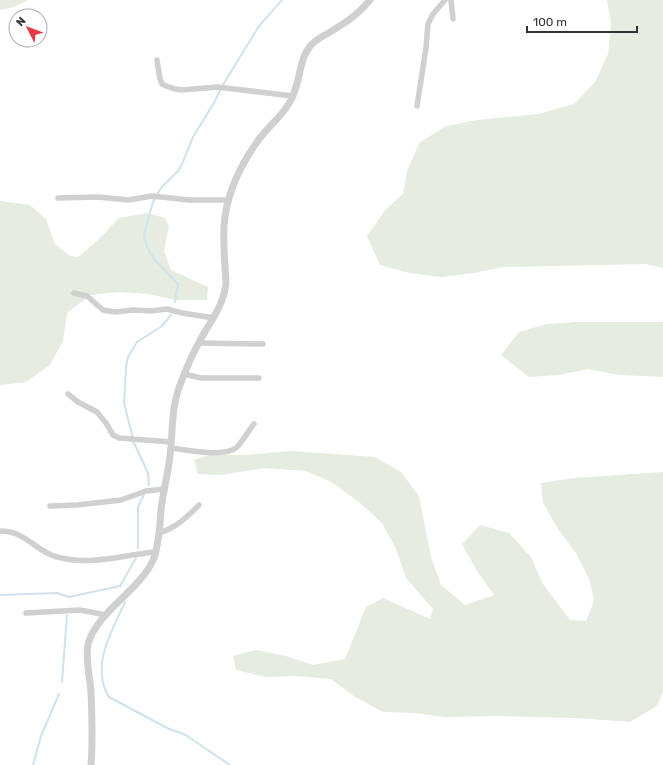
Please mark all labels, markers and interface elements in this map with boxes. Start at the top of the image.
north arrow [8,8,48,48]
scale bar [527,8,637,34]
text: N [13,14,28,29]
text: 100 m [533,15,567,29]

